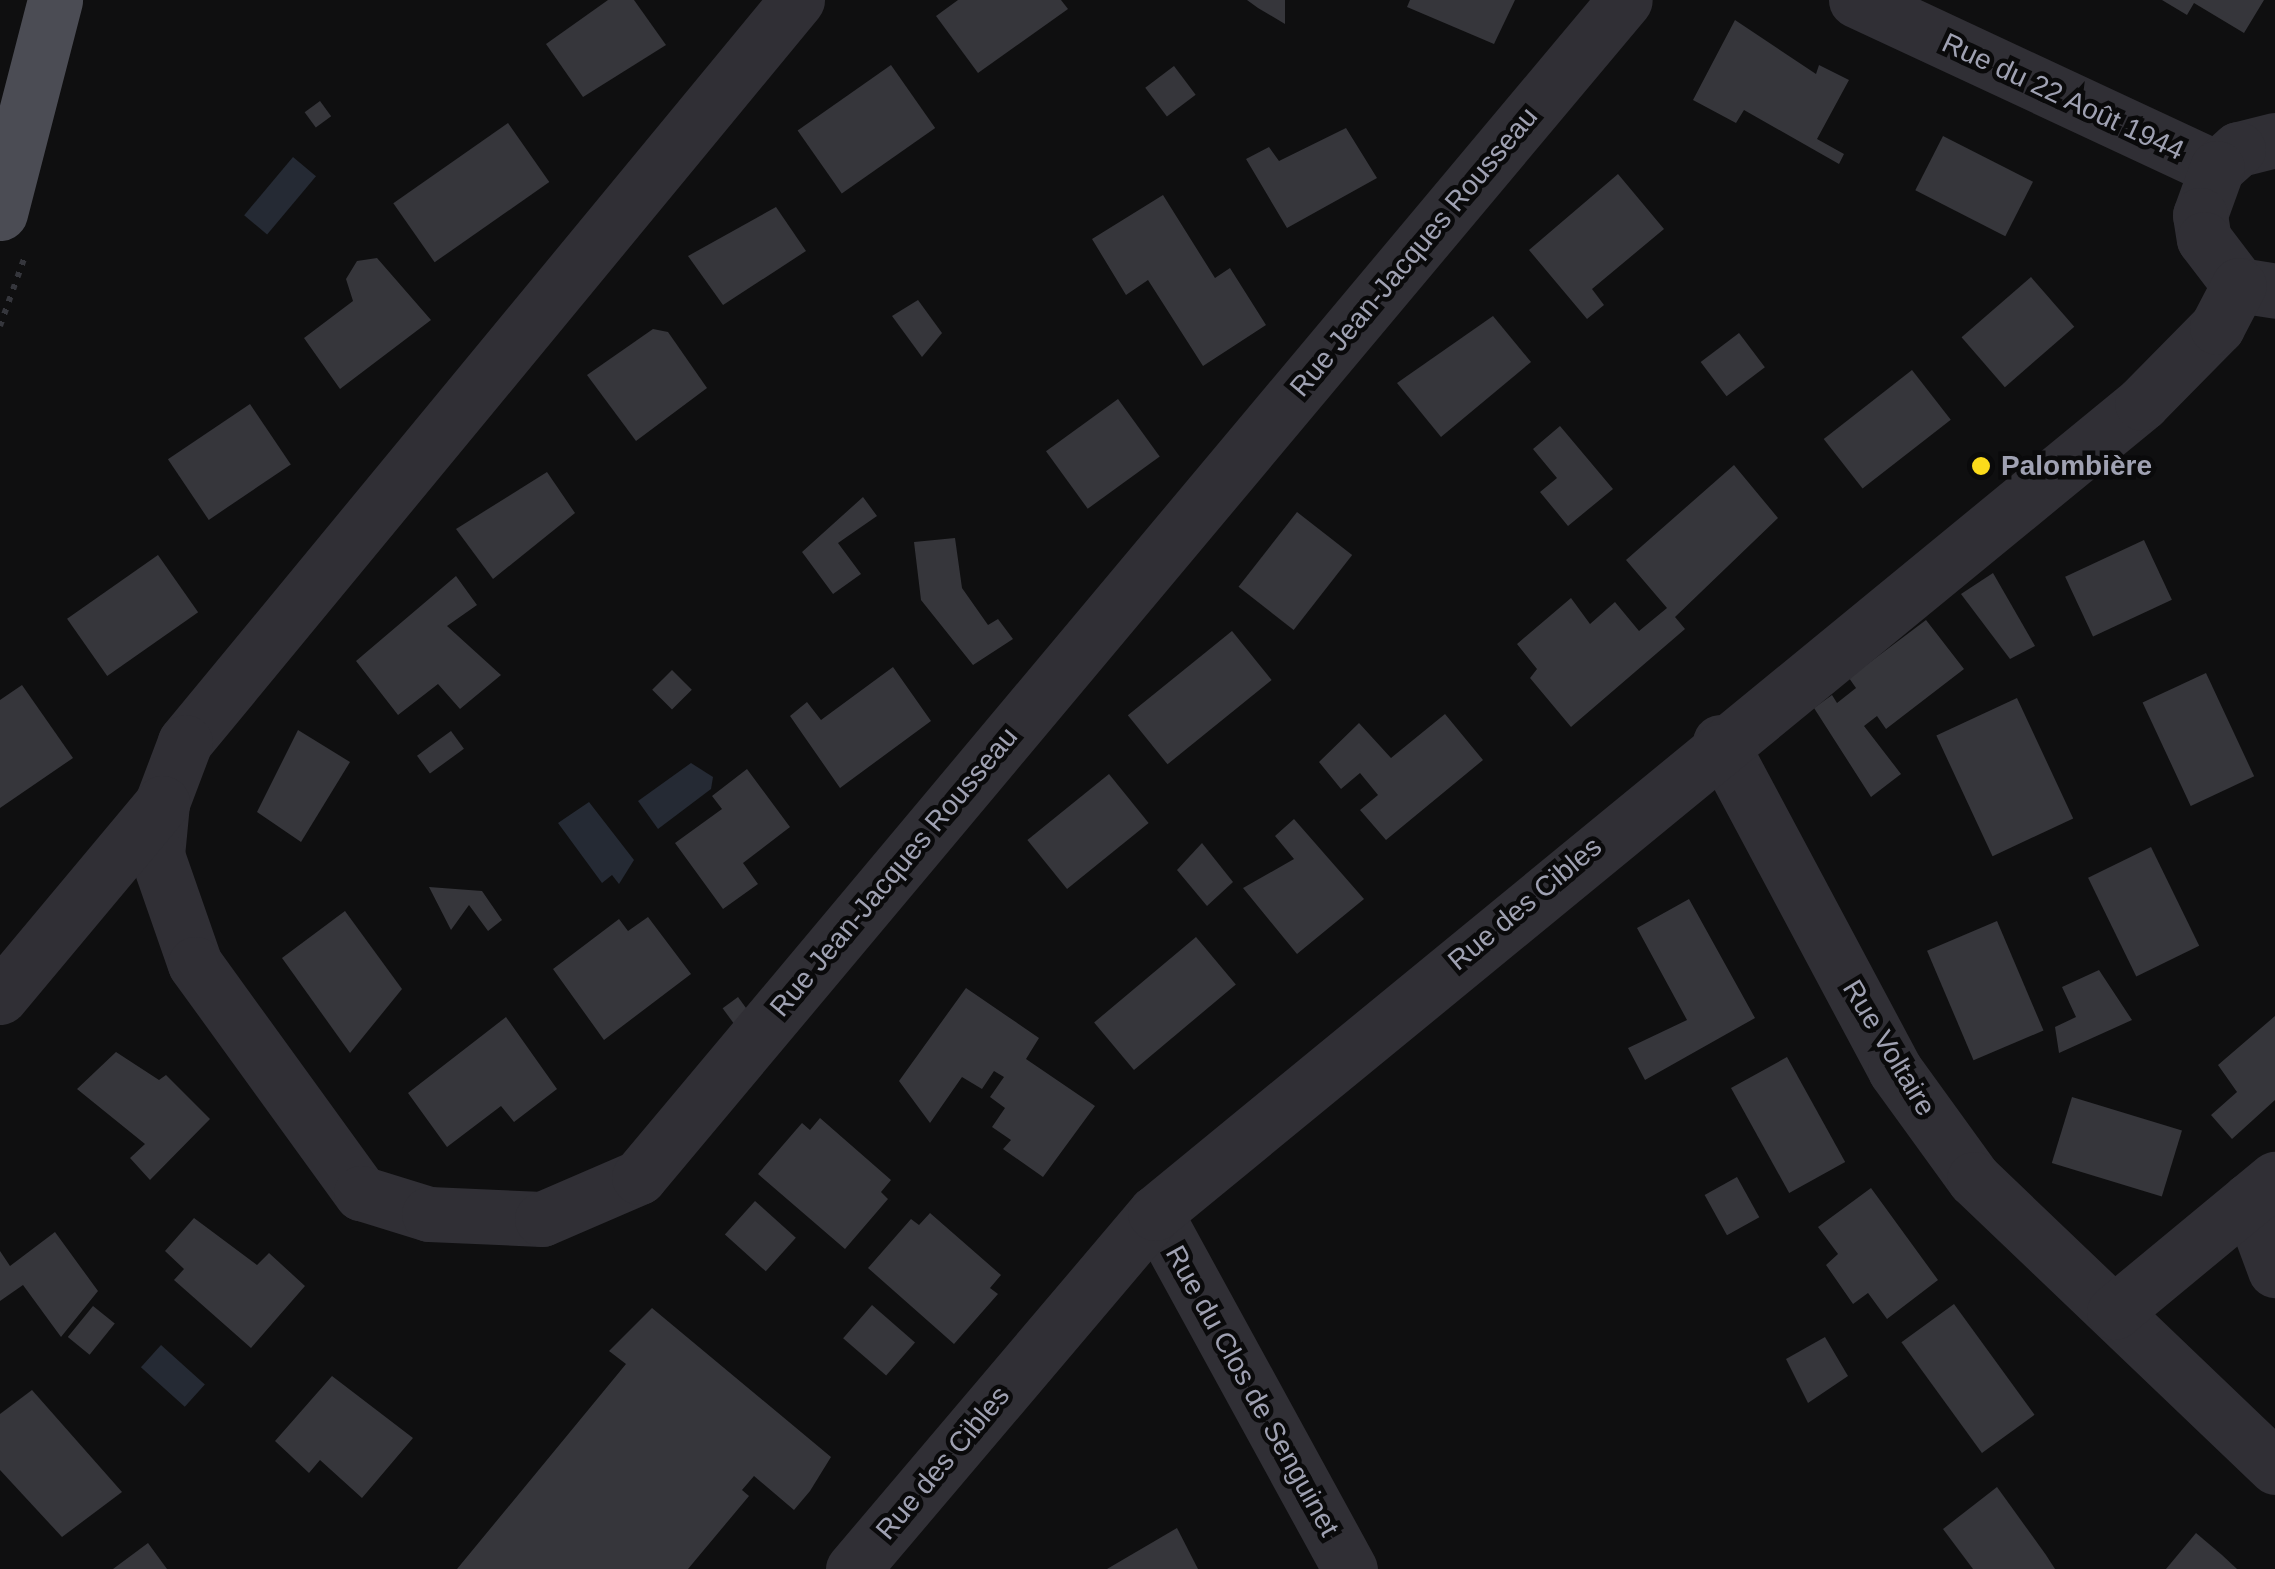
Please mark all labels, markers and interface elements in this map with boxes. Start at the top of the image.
street label: Rue du 22 Août 1944 [1936,26,2190,168]
street label: Rue Jean-Jacques Rousseau [1283,101,1545,403]
place label: Palombière [2001,449,2152,483]
marker: Palombière [1970,455,1992,477]
street label: Rue Jean-Jacques Rousseau [763,721,1025,1023]
street label: Rue des Cibles [1441,830,1609,978]
street label: Rue Voltaire [1835,974,1943,1122]
street label: Rue du Clos de Senguinet [1158,1240,1346,1542]
street label: Rue des Cibles [869,1379,1017,1547]

